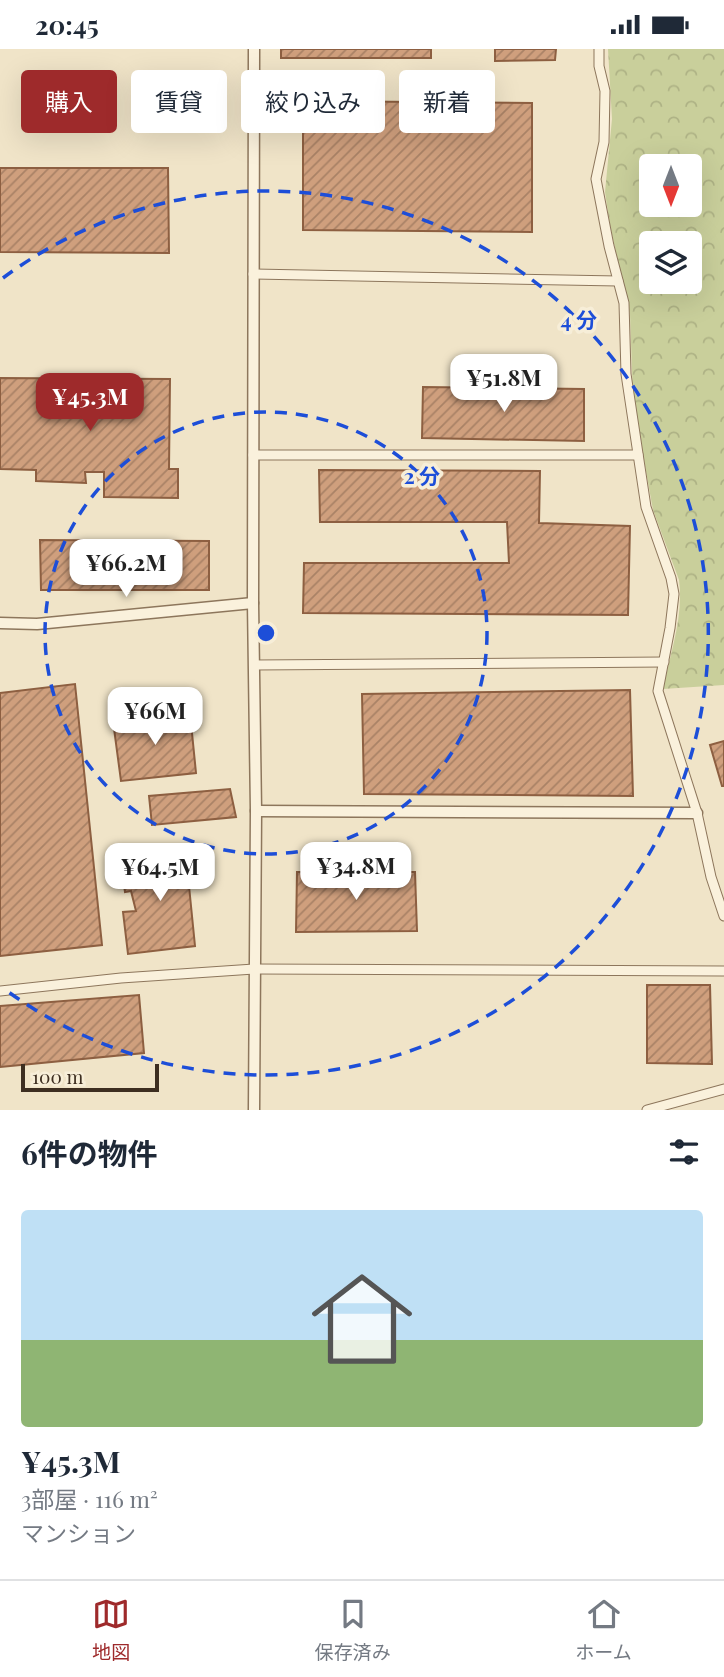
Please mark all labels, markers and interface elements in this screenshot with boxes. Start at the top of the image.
text: 20:45 [35,7,99,42]
chip: 購入 [21,70,117,133]
chip: 賃貸 [131,70,227,133]
chip: 絞り込み [241,70,385,133]
chip: 新着 [399,70,495,133]
north arrow [639,154,702,217]
map controls [639,154,702,294]
button: layers [639,231,702,294]
text: 4 分 [561,305,597,333]
pin: ¥51.8M [447,355,561,414]
text: ¥51.8M [466,361,542,392]
pin: ¥45.3M [33,373,147,433]
text: ¥45.3M [52,380,128,411]
text: 2 分 [404,461,440,489]
pin: ¥66.2M [69,539,183,599]
text: ¥66.2M [86,546,166,577]
centre of rings [254,621,278,645]
pin: ¥66M [114,687,196,747]
text: ¥66M [124,694,186,725]
pin: ¥64.5M [103,843,217,903]
pin: ¥34.8M [299,843,413,902]
text: ¥34.8M [316,849,396,880]
text: ¥64.5M [121,850,199,881]
scale bar [21,1061,159,1093]
text: 100 m [32,1063,83,1089]
text: 6件の物件 [21,1133,158,1173]
icon: filters [665,1133,703,1171]
icon: home [299,1256,425,1382]
text: ¥45.3M [21,1441,121,1481]
text: 3部屋 · 116 m² [21,1483,158,1514]
text: マンション [21,1517,136,1548]
tab: 地図 [92,1595,130,1664]
tab: 保存済み [315,1595,391,1664]
tab: ホーム [575,1595,632,1664]

